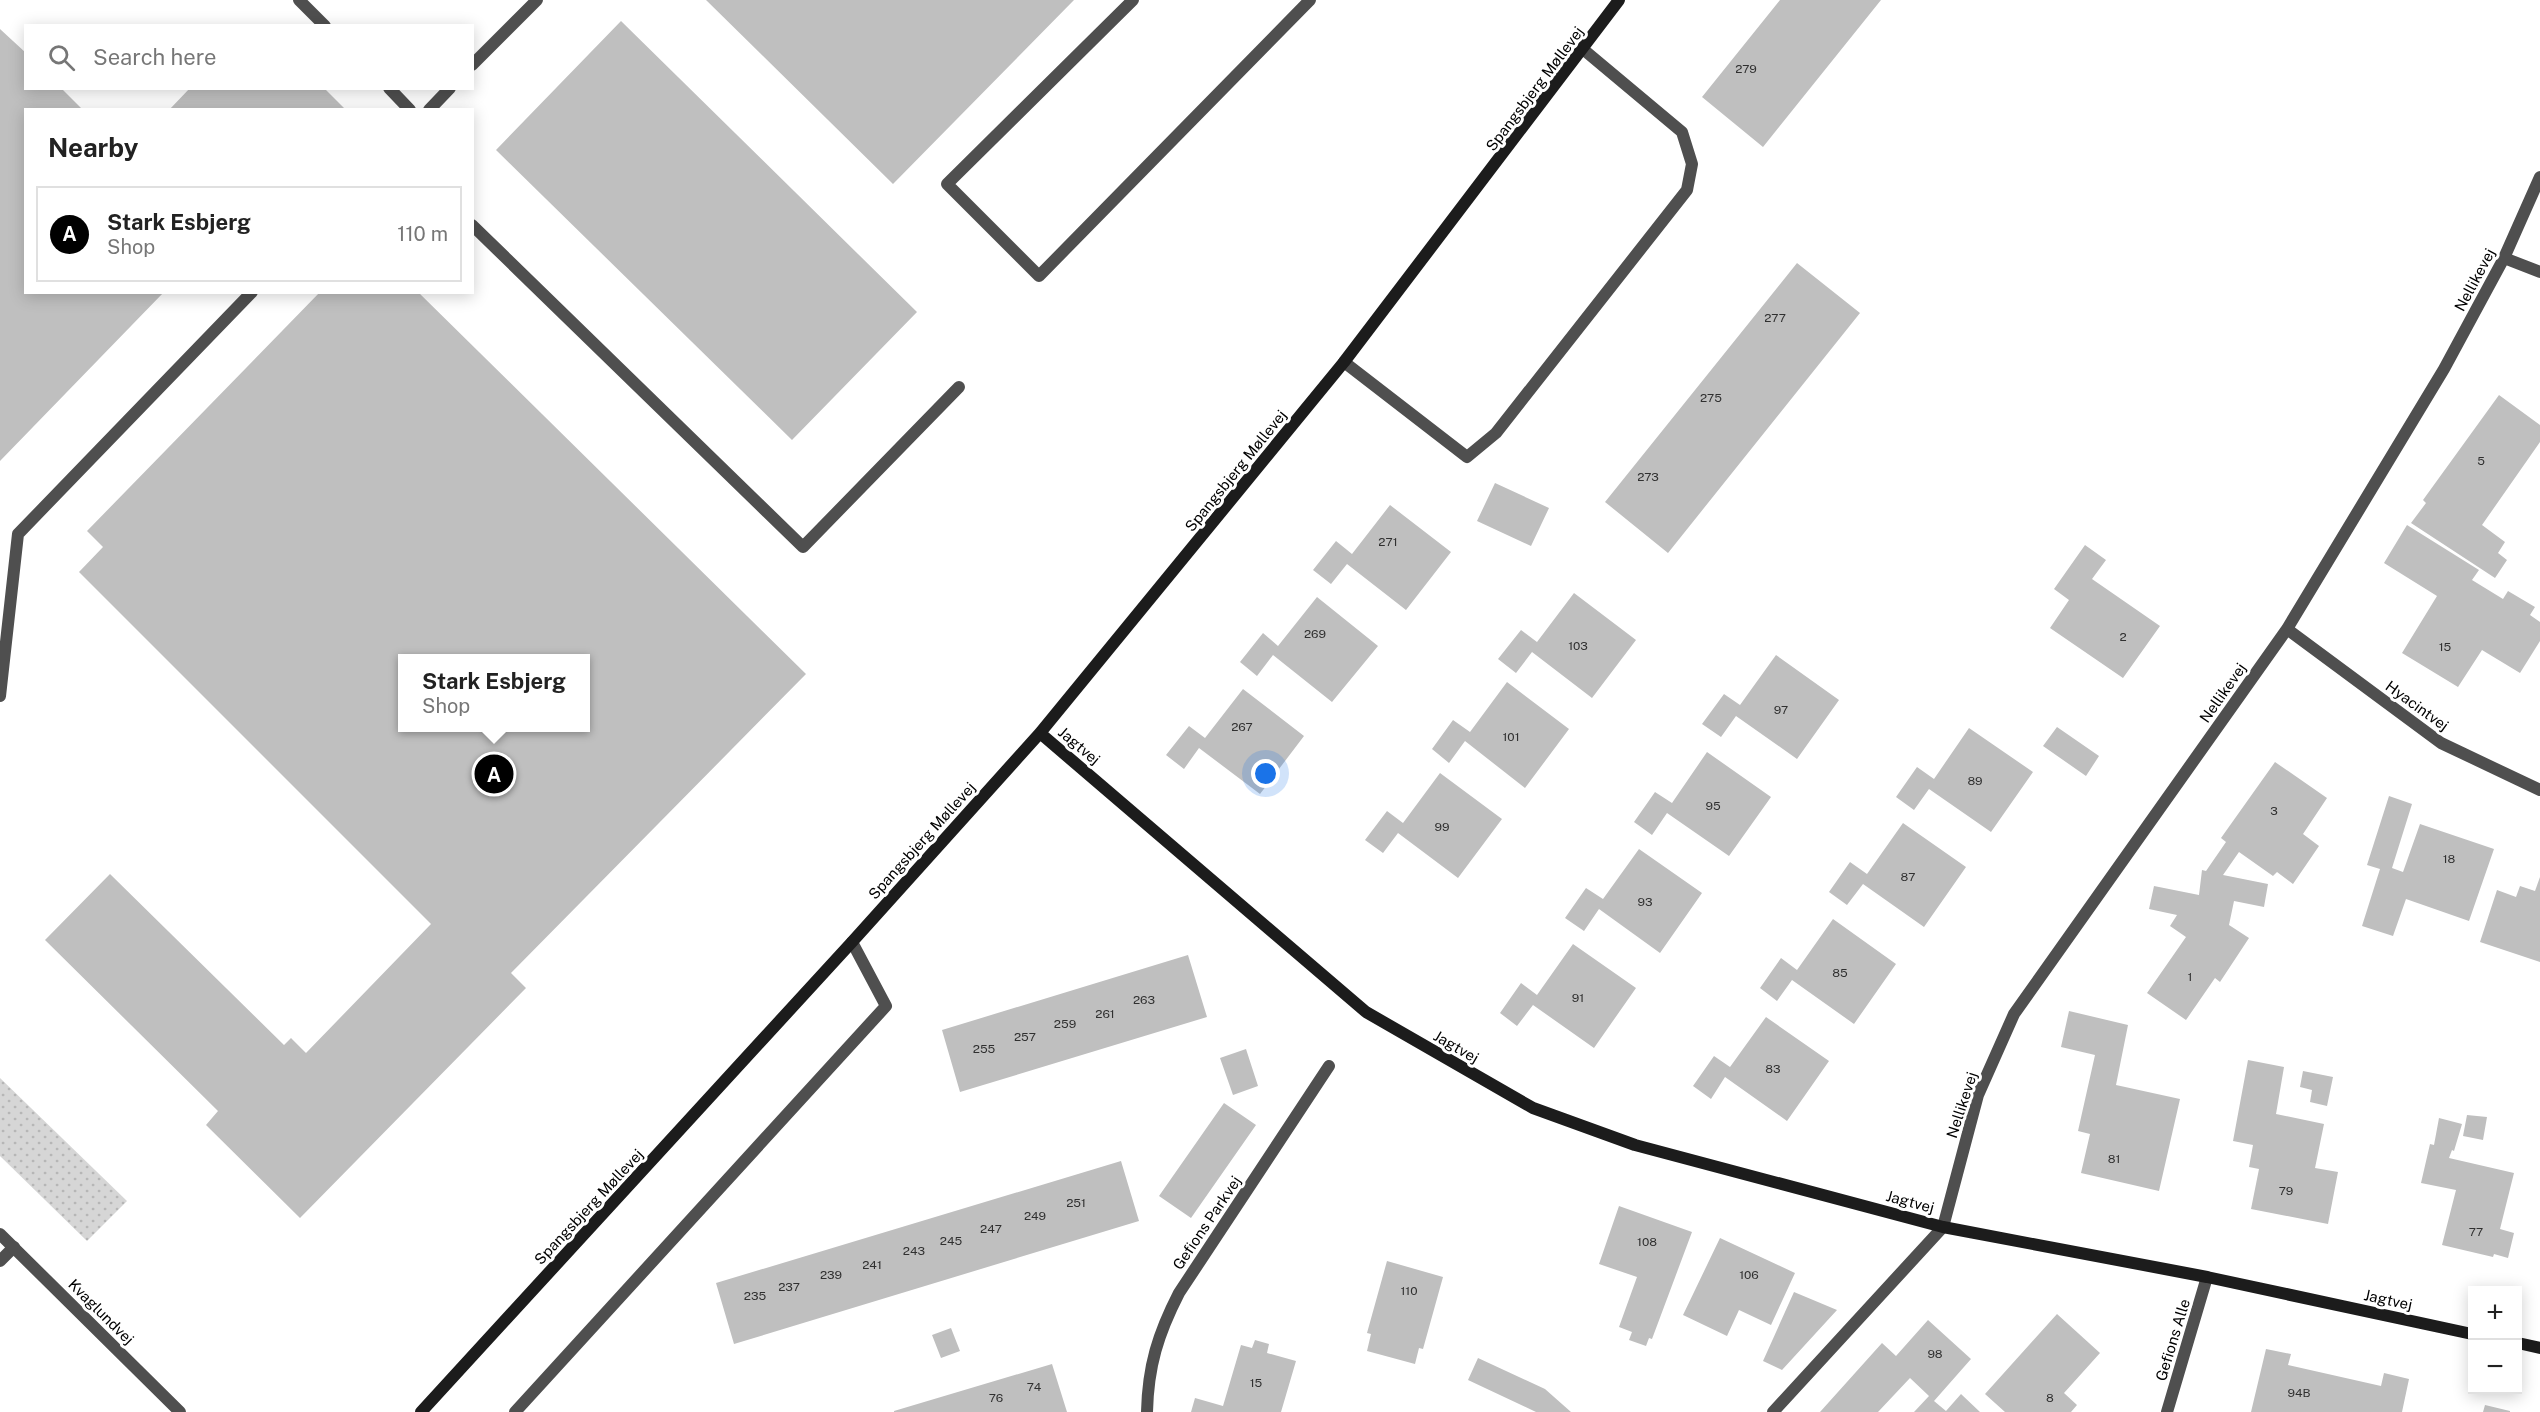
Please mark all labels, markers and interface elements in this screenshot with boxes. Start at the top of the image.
street label: Spangsbjerg Møllevej [1482,23,1587,154]
search box [24,24,474,90]
icon: search [45,41,78,74]
text: Search here [93,44,217,70]
house number: 279 [1735,62,1757,76]
text: Nearby [48,132,138,163]
text: Stark Esbjerg [107,209,251,235]
text: A [62,222,77,246]
text: 110 m [397,222,448,246]
text: Shop [107,235,155,259]
street label: Nellikevej [2451,245,2498,314]
house number: 277 [1764,311,1786,325]
house number: 275 [1700,391,1722,405]
street label: Spangsbjerg Møllevej [1181,407,1290,535]
house number: 5 [2477,454,2485,468]
house number: 273 [1637,470,1659,484]
house number: 271 [1378,535,1398,549]
house number: 269 [1304,627,1326,641]
house number: 2 [2119,630,2127,644]
house number: 103 [1568,639,1588,653]
house number: 15 [2439,640,2452,654]
popup [398,654,590,732]
street label: Nellikevej [2196,660,2249,726]
text: Stark Esbjerg [422,668,566,694]
street label: Hyacintvej [2383,677,2452,734]
text: Shop [422,694,470,718]
house number: 97 [1774,703,1788,717]
house number: 267 [1231,720,1253,734]
street label: Jagtvej [1055,723,1104,768]
house number: 101 [1502,730,1520,744]
pin: A [474,752,514,796]
your location [1251,759,1280,788]
house number: 89 [1967,774,1983,788]
street label: Spangsbjerg Møllevej [865,779,979,903]
house number: 95 [1705,799,1721,813]
house number: 3 [2270,804,2278,818]
house number: 99 [1435,820,1449,834]
house number: 18 [2443,852,2456,866]
house number: 87 [1901,870,1915,884]
house number: 93 [1638,895,1652,909]
house number: 85 [1832,966,1848,980]
house number: 1 [2188,970,2192,984]
house number: 91 [1572,991,1584,1005]
house number: 263 [1133,993,1155,1007]
house number: 261 [1095,1007,1115,1021]
house number: 259 [1054,1017,1076,1031]
street label: Jagtvej [1431,1027,1482,1066]
house number: 257 [1014,1030,1036,1044]
house number: 255 [973,1042,996,1056]
house number: 83 [1765,1062,1781,1076]
street label: Nellikevej [1943,1070,1980,1140]
street label: Spangsbjerg Møllevej [531,1146,646,1268]
house number: 81 [2108,1152,2120,1166]
street label: Gefions Parkvej [1169,1173,1244,1273]
house number: 79 [2279,1184,2293,1198]
street label: Jagtvej [1884,1187,1936,1216]
house number: 251 [1066,1196,1086,1210]
house number: 249 [1024,1209,1046,1223]
house number: 247 [980,1222,1002,1236]
house number: 77 [2469,1225,2483,1239]
house number: 245 [940,1234,962,1248]
house number: 108 [1637,1235,1657,1249]
house number: 243 [903,1244,925,1258]
house number: 241 [862,1258,882,1272]
house number: 239 [820,1268,842,1282]
house number: 106 [1739,1268,1759,1282]
street label: Kvaglundvej [65,1276,137,1348]
house number: 237 [778,1280,800,1294]
house number: 110 [1400,1284,1418,1298]
street label: Jagtvej [2362,1286,2414,1313]
map controls [2468,1286,2522,1394]
button: + [2468,1286,2522,1340]
house number: 235 [744,1289,767,1303]
street label: Gefions Alle [2152,1297,2193,1383]
button: − [2468,1340,2522,1394]
house number: 98 [1927,1347,1943,1361]
house number: 15 [1250,1376,1263,1390]
house number: 74 [1027,1380,1042,1394]
house number: 94B [2287,1386,2311,1400]
house number: 76 [989,1391,1003,1405]
house number: 8 [2046,1391,2054,1405]

